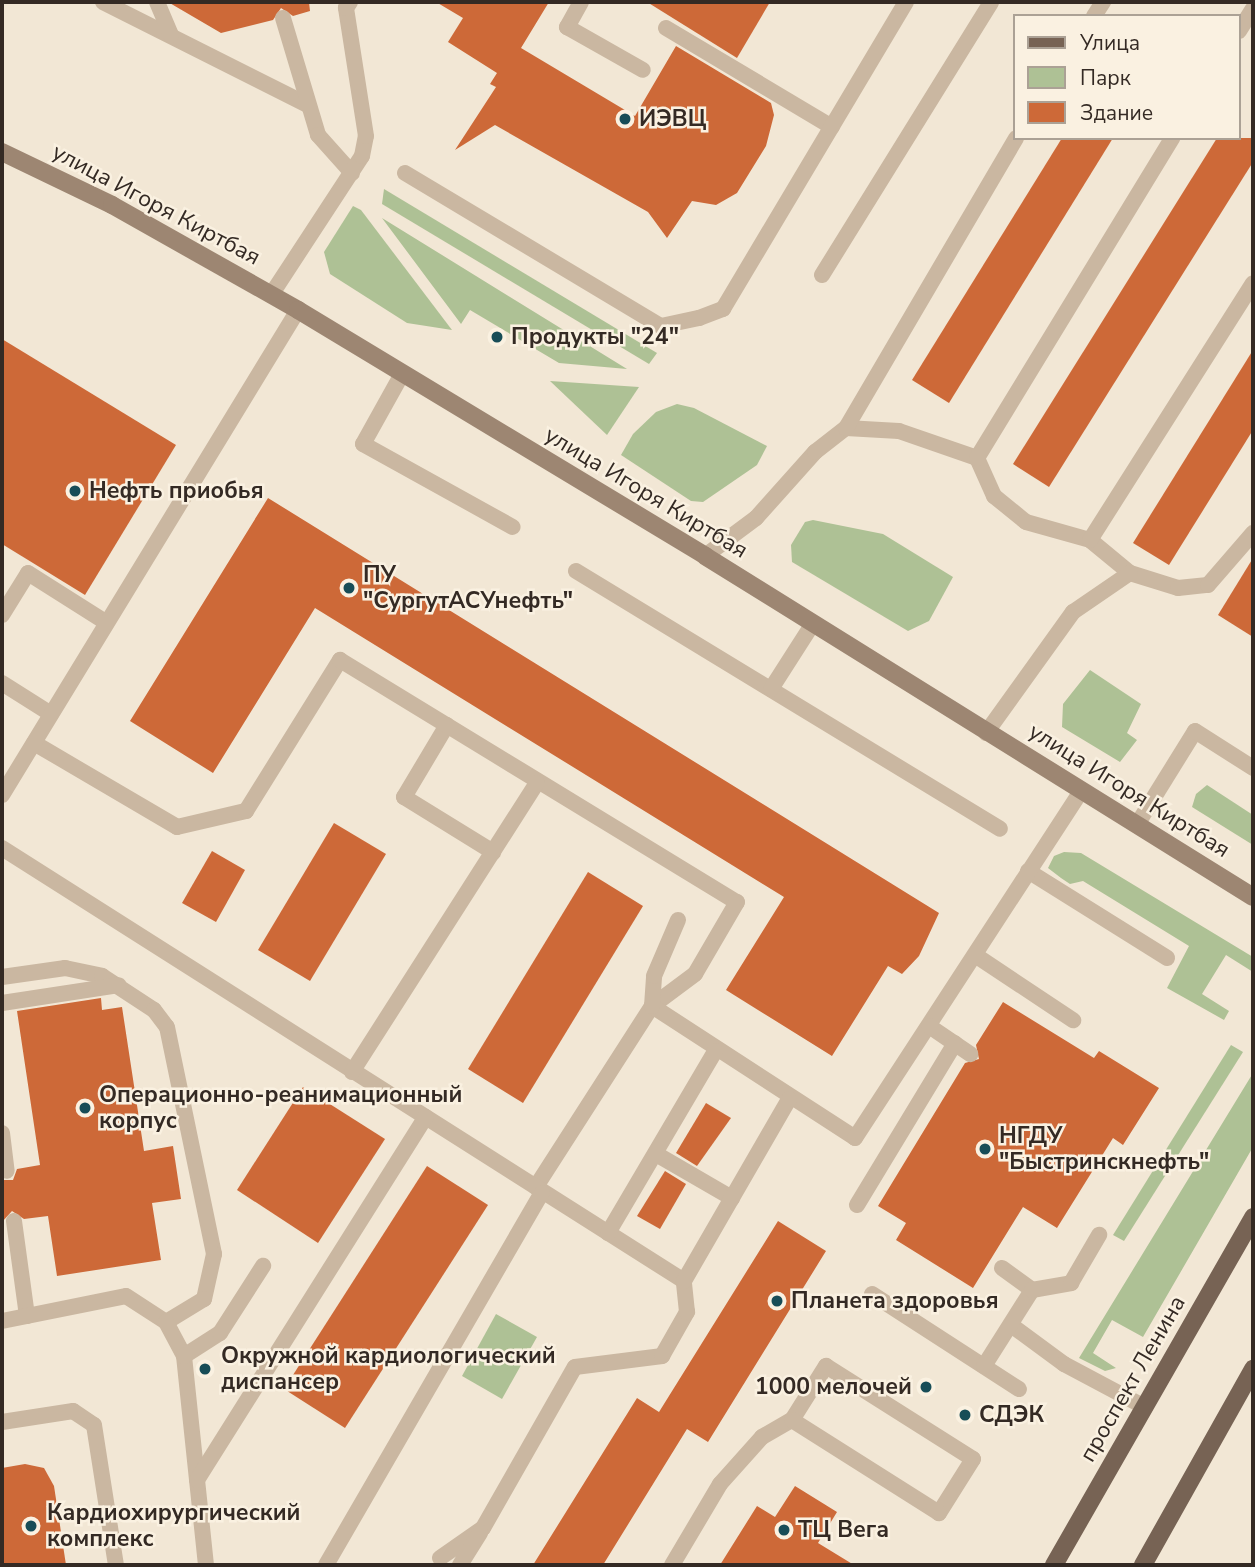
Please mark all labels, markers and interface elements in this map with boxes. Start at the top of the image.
legend [1014,14,1241,140]
text: Улица [1080,29,1140,57]
text: Парк [1080,64,1131,92]
text: Здание [1080,99,1153,127]
place label: ИЭВЦ [639,105,706,133]
marker: ИЭВЦ [617,111,633,127]
street label: улица Игоря Киртбая [47,138,265,272]
place label: Продукты "24" [511,323,679,351]
marker: Продукты "24" [489,329,505,345]
street label: улица Игоря Киртбая [540,421,752,565]
place label: Нефть приобья [89,477,264,505]
marker: Нефть приобья [67,483,83,499]
place label: ПУ "СургутАСУнефть" [363,561,573,615]
marker: ПУ "СургутАСУнефть" [341,580,357,596]
street label: улица Игоря Киртбая [1023,718,1235,864]
place label: Операционно-реанимационный корпус [99,1081,462,1135]
marker: Операционно-реанимационный корпус [77,1100,93,1116]
place label: НГДУ "Быстринскнефть" [999,1122,1209,1176]
marker: НГДУ "Быстринскнефть" [977,1141,993,1157]
place label: Планета здоровья [791,1287,999,1315]
street label: проспект Ленина [1074,1291,1192,1467]
marker: Планета здоровья [769,1293,785,1309]
place label: Окружной кардиологический диспансер [221,1342,556,1396]
marker: Окружной кардиологический диспансер [195,1359,215,1379]
place label: 1000 мелочей [755,1373,912,1401]
marker: 1000 мелочей [918,1379,934,1395]
place label: СДЭК [979,1401,1044,1429]
marker: СДЭК [957,1407,973,1423]
place label: Кардиохирургический комплекс [47,1499,300,1553]
marker: Кардиохирургический комплекс [21,1516,41,1536]
place label: ТЦ Вега [798,1516,889,1544]
marker: ТЦ Вега [776,1522,792,1538]

